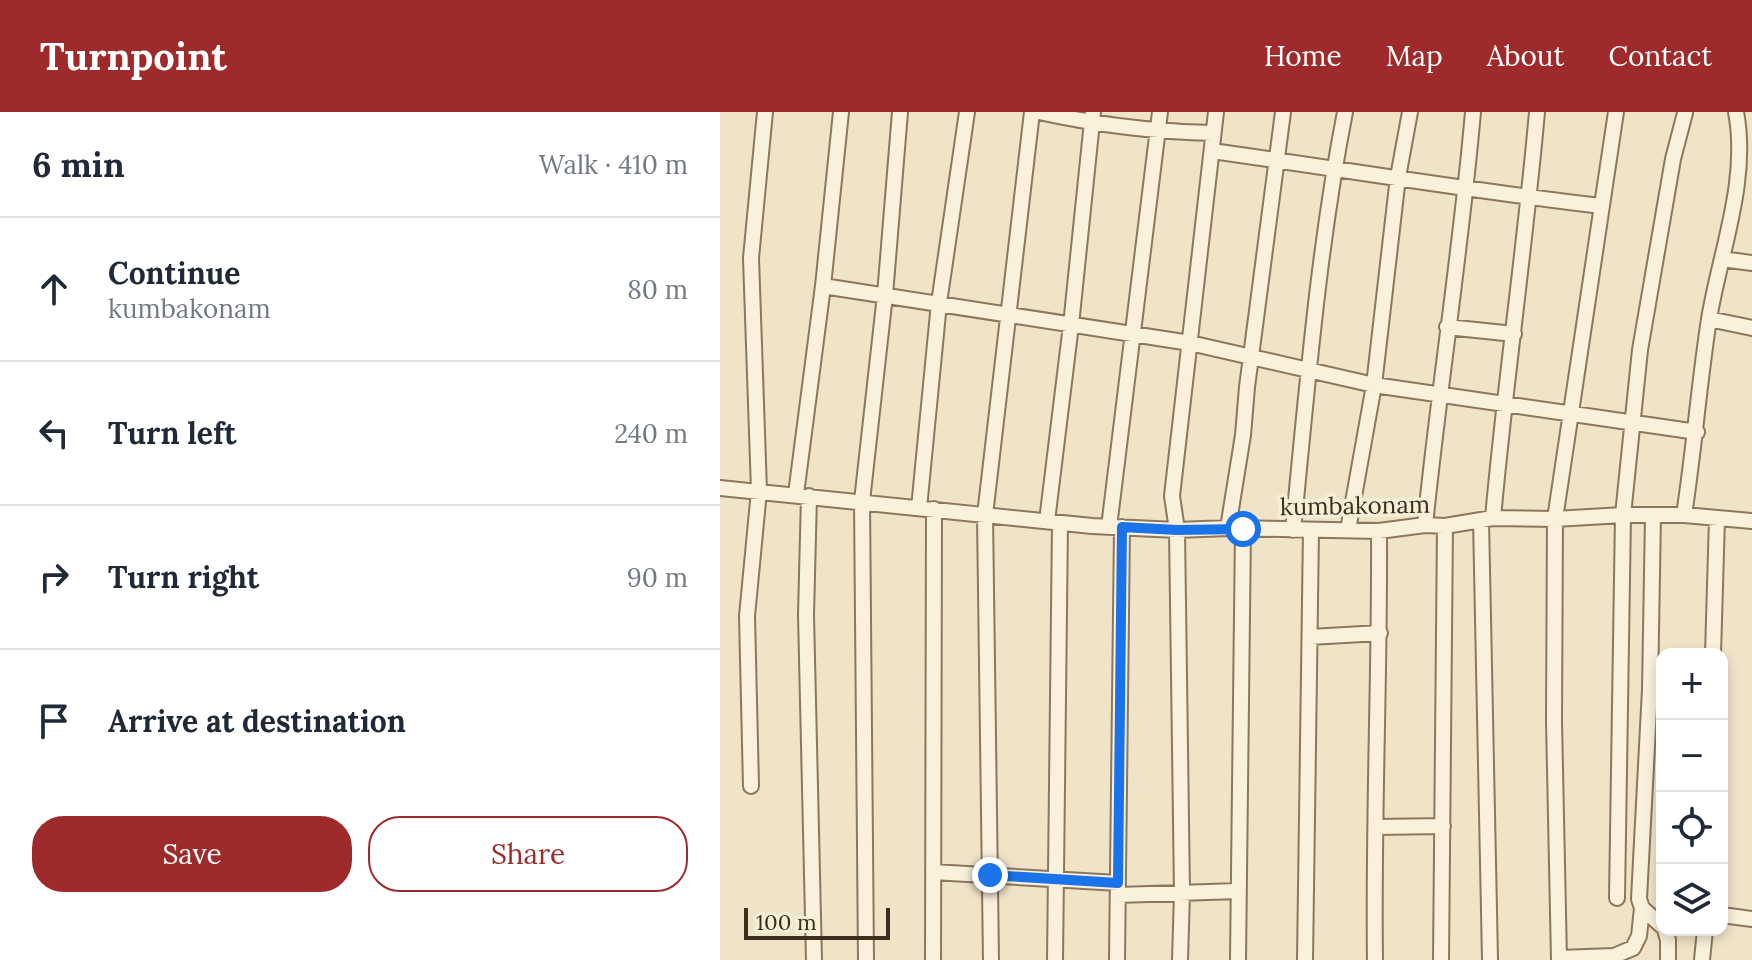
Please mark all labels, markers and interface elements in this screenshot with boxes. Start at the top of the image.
text: Turnpoint [40,32,227,80]
text: Home [1264,38,1342,74]
text: Map [1386,38,1443,74]
text: About [1487,38,1564,74]
text: Contact [1608,38,1712,74]
text: 6 min [32,143,125,186]
text: Walk · 410 m [539,148,688,181]
text: Continue [108,254,240,292]
icon: ahead [32,267,76,311]
text: 80 m [627,273,688,306]
text: kumbakonam [108,292,271,325]
icon: left [32,411,76,455]
text: Turn left [108,414,236,452]
text: 240 m [614,417,688,450]
street label: kumbakonam [1280,489,1430,522]
route start [1225,511,1261,547]
icon: right [32,555,76,599]
text: Turn right [108,558,259,596]
text: 90 m [627,561,688,594]
map controls [1656,648,1728,936]
button: + [1656,648,1728,720]
icon: arrive [32,699,76,743]
text: Arrive at destination [108,702,406,740]
button: − [1656,720,1728,792]
button: locate [1656,792,1728,864]
button: Save [32,816,352,892]
button: Share [368,816,688,892]
route end [972,857,1008,893]
button: layers [1656,864,1728,936]
scale bar [744,904,890,940]
text: 100 m [756,908,817,936]

